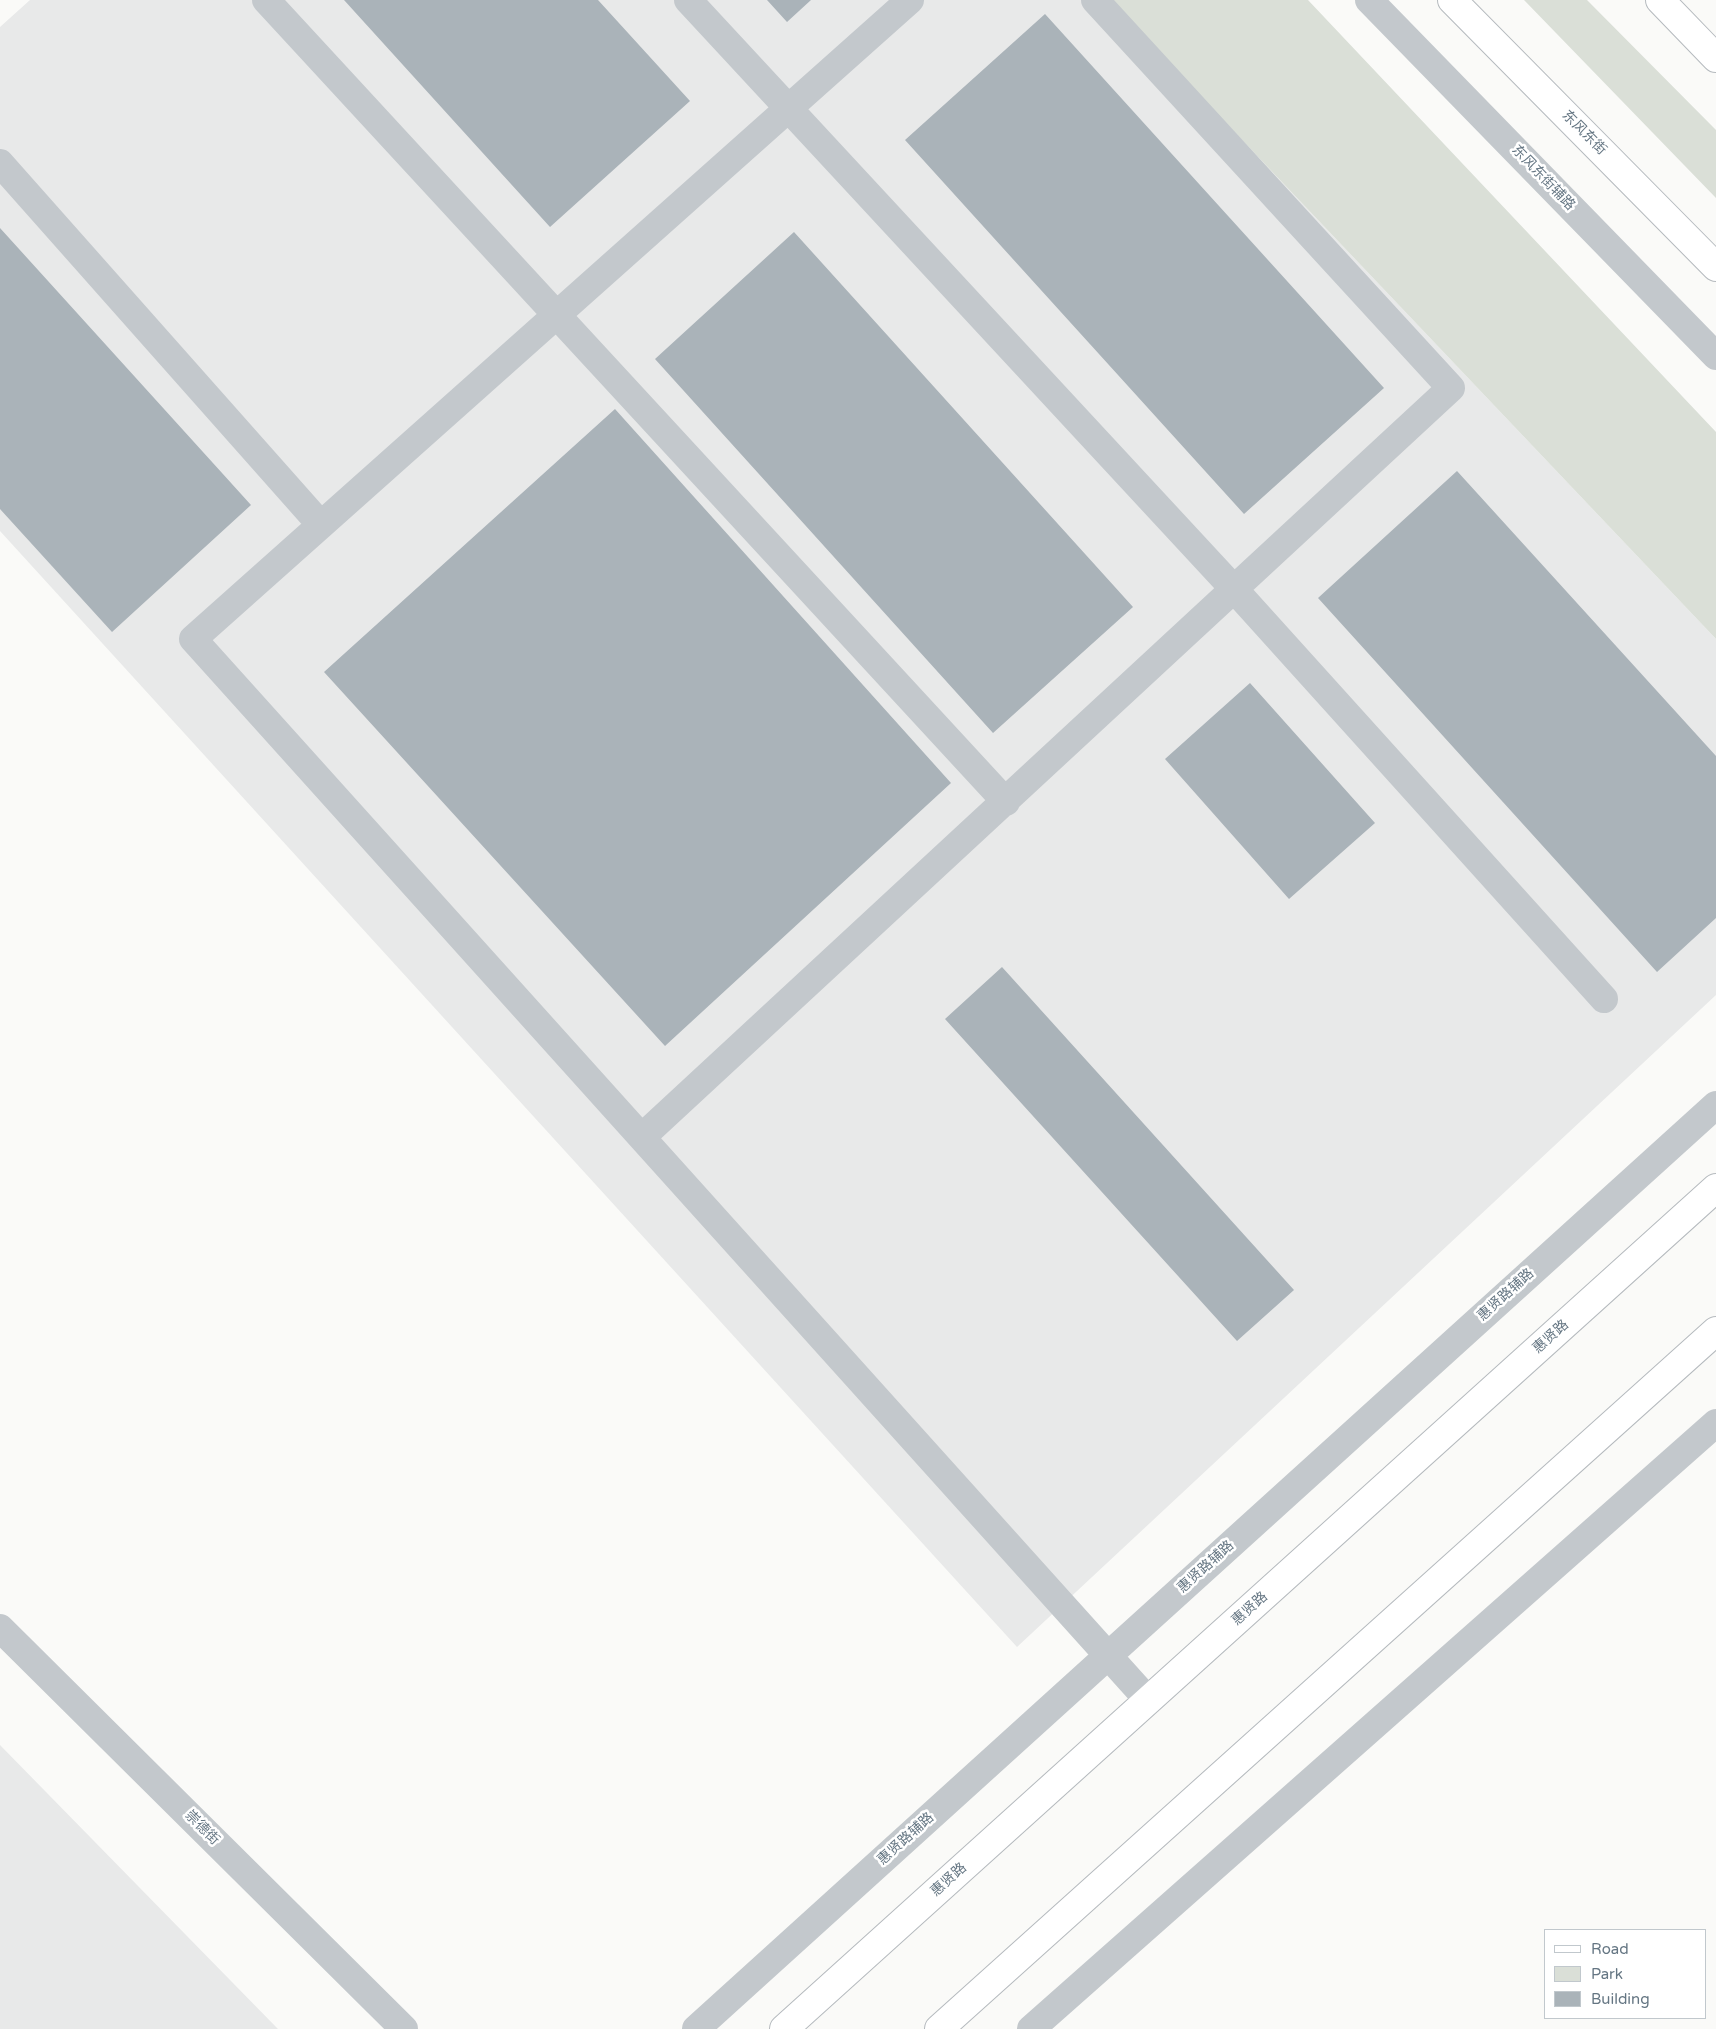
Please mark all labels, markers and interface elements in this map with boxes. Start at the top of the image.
street label: 东风东街 [1558,107,1610,159]
street label: 东风东街辅路 [1508,142,1578,214]
street label: 惠贤路辅路 [1474,1265,1538,1325]
street label: 惠贤路 [1530,1317,1572,1357]
street label: 惠贤路辅路 [1174,1537,1238,1597]
street label: 惠贤路 [1229,1589,1271,1629]
street label: 崇德街 [181,1807,223,1849]
street label: 惠贤路辅路 [874,1809,938,1869]
street label: 惠贤路 [928,1860,970,1900]
legend [1544,1929,1706,2019]
text: Road [1591,1940,1629,1958]
text: Park [1591,1965,1623,1983]
text: Building [1591,1990,1650,2008]

